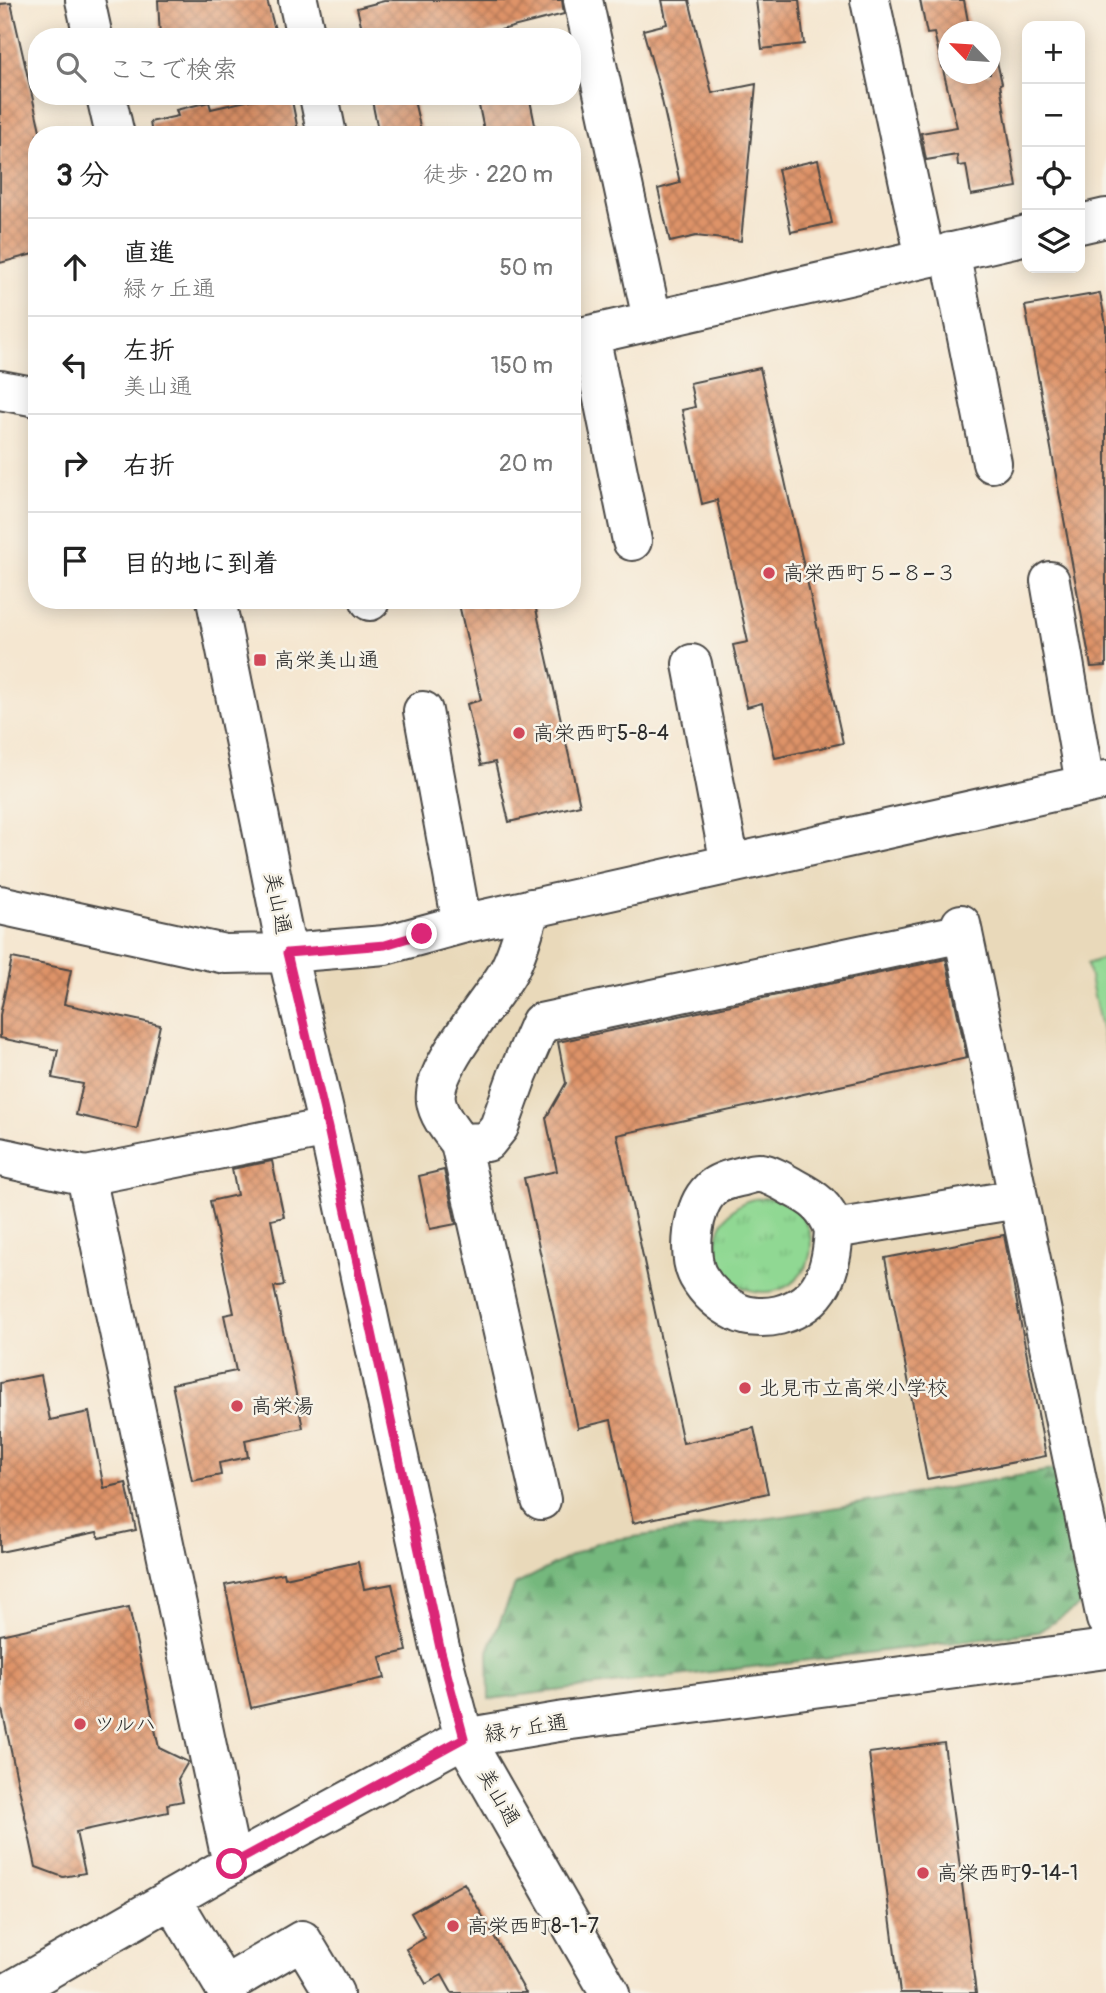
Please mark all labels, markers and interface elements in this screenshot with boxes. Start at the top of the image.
north arrow [938,21,1001,84]
map controls [1022,21,1085,273]
button: + [1022,21,1085,84]
search box [28,28,581,105]
icon: search [52,48,90,86]
text: ここで検索 [108,54,238,86]
button: − [1022,84,1085,147]
button: locate [1022,147,1085,210]
text: 3 分 [56,157,109,194]
text: 徒歩 · 220 m [423,160,553,189]
button: layers [1022,210,1085,273]
text: 直進 [123,237,175,269]
icon: ahead [56,248,94,286]
text: 50 m [499,253,553,282]
text: 緑ヶ丘通 [123,274,215,303]
text: 左折 [123,335,175,367]
icon: left [56,346,94,384]
text: 150 m [490,351,553,380]
text: 美山通 [123,372,192,401]
icon: right [56,444,94,482]
text: 20 m [499,449,553,478]
text: 右折 [123,450,175,482]
icon: arrive [56,542,94,580]
text: 目的地に到着 [123,548,279,580]
place label: 高栄西町５−８−３ [783,560,957,587]
marker: 高栄西町５−８−３ [761,565,777,581]
place label: 高栄美山通 [274,647,379,674]
marker: 高栄美山通 [252,652,268,668]
place label: 高栄西町5-8-4 [533,720,669,747]
marker: 高栄西町5-8-4 [511,725,527,741]
street label: 美山通 [258,870,297,937]
route end [406,918,437,949]
place label: 北見市立高栄小学校 [759,1375,948,1402]
marker: 北見市立高栄小学校 [737,1380,753,1396]
place label: 高栄湯 [251,1393,314,1420]
marker: 高栄湯 [229,1398,245,1414]
street label: 緑ヶ丘通 [482,1709,570,1748]
place label: ツルハ [94,1711,156,1738]
marker: ツルハ [72,1716,88,1732]
street label: 美山通 [471,1763,526,1831]
route start [216,1848,247,1879]
place label: 高栄西町9-14-1 [937,1860,1078,1887]
marker: 高栄西町9-14-1 [915,1865,931,1881]
place label: 高栄西町8-1-7 [467,1913,599,1940]
marker: 高栄西町8-1-7 [445,1918,461,1934]

